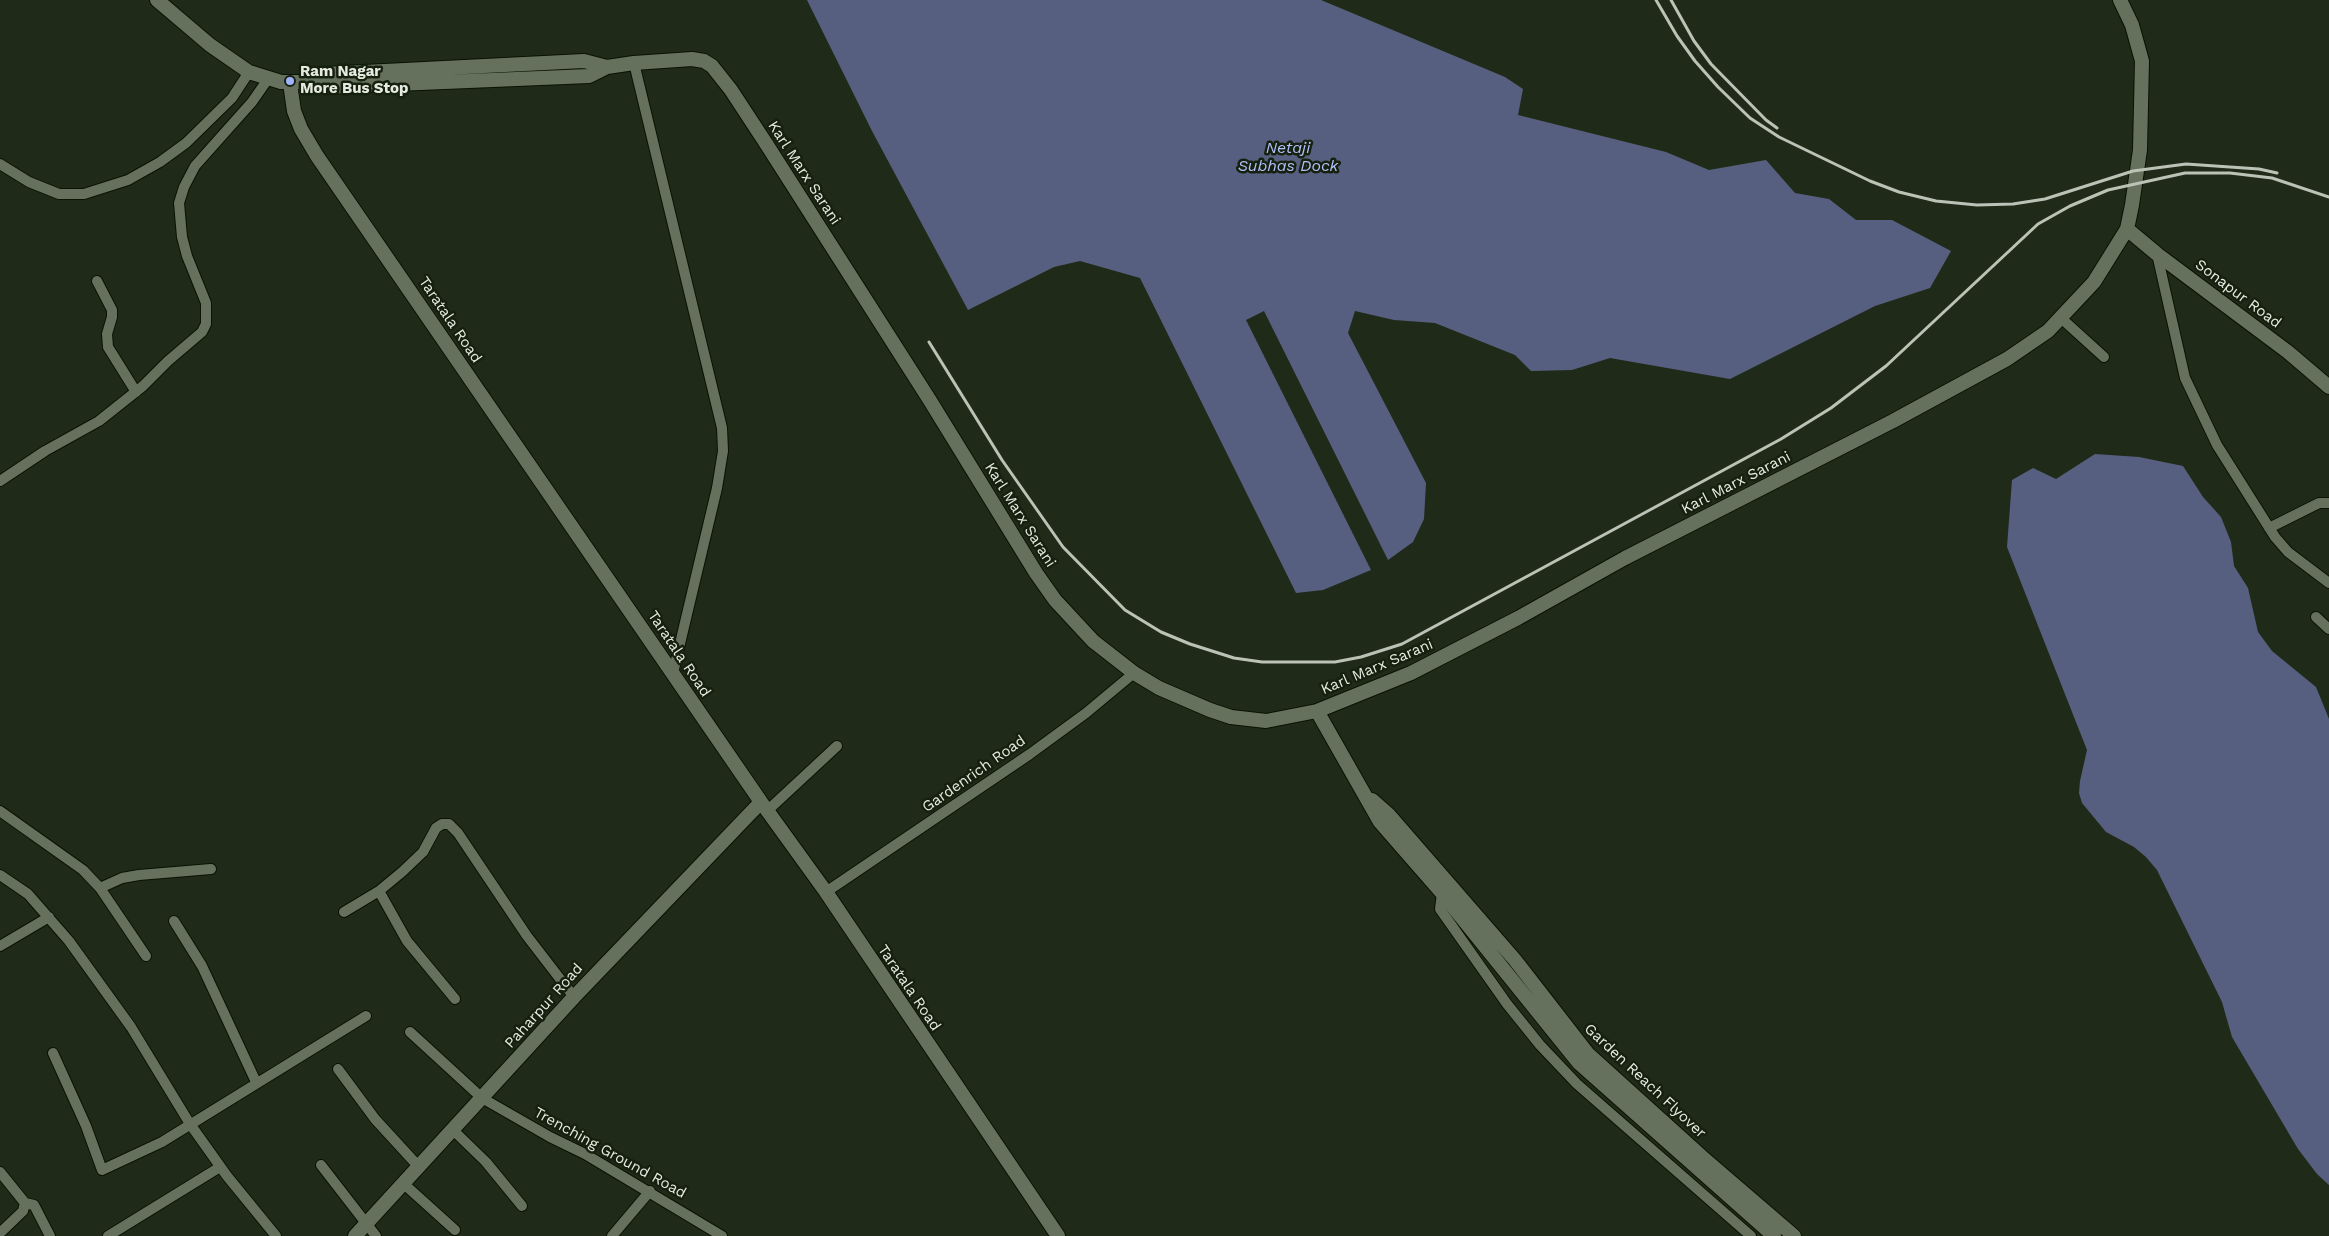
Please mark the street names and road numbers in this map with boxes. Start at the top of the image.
street label: Karl Marx Sarani [764,118,844,228]
street label: Sonapur Road [2191,256,2285,332]
street label: Taratala Road [415,274,485,366]
street label: Karl Marx Sarani [1678,448,1794,518]
street label: Karl Marx Sarani [981,459,1059,571]
street label: Taratala Road [644,608,714,700]
street label: Karl Marx Sarani [1318,635,1436,699]
street label: Gardenrich Road [919,732,1029,816]
street label: Taratala Road [874,942,944,1034]
street label: Paharpur Road [501,960,587,1052]
street label: Garden Reach Flyover [1580,1020,1710,1142]
street label: Trenching Ground Road [531,1104,689,1202]

